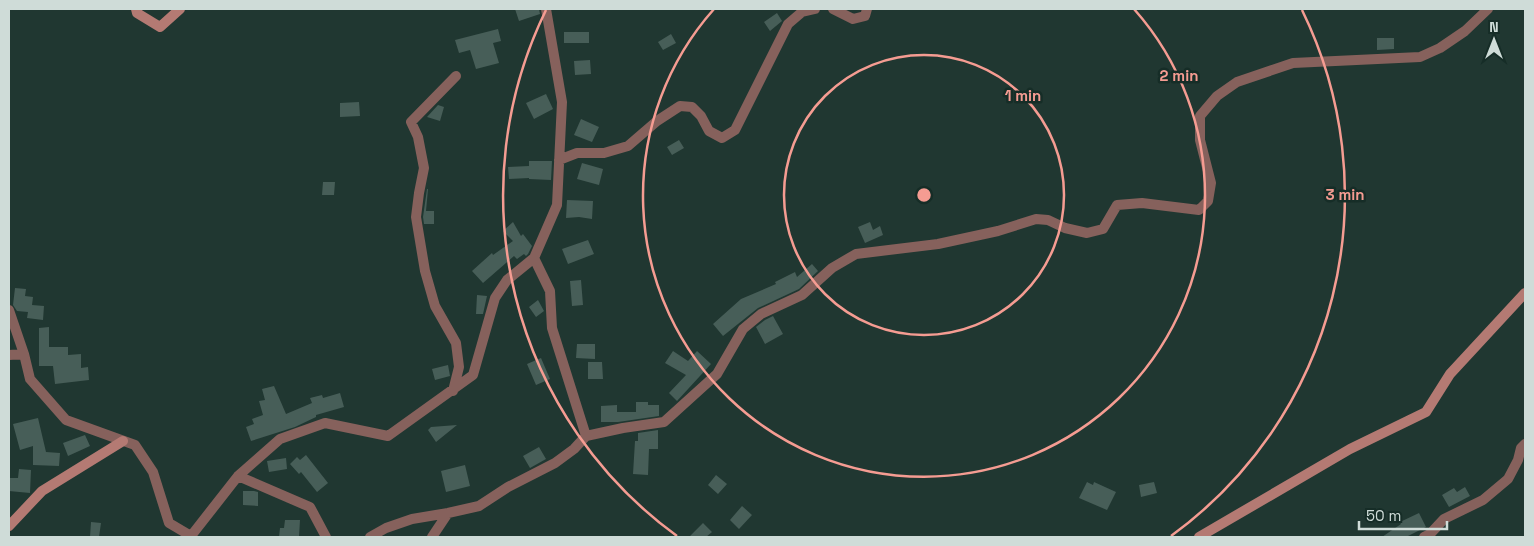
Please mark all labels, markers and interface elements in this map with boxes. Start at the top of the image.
north arrow [1469,15,1519,65]
text: N [1489,18,1499,36]
text: 2 min [1160,66,1198,85]
text: 1 min [1005,86,1041,105]
text: 3 min [1326,185,1364,204]
centre of rings [915,186,933,204]
scale bar [1359,498,1446,530]
text: 50 m [1366,506,1401,525]

